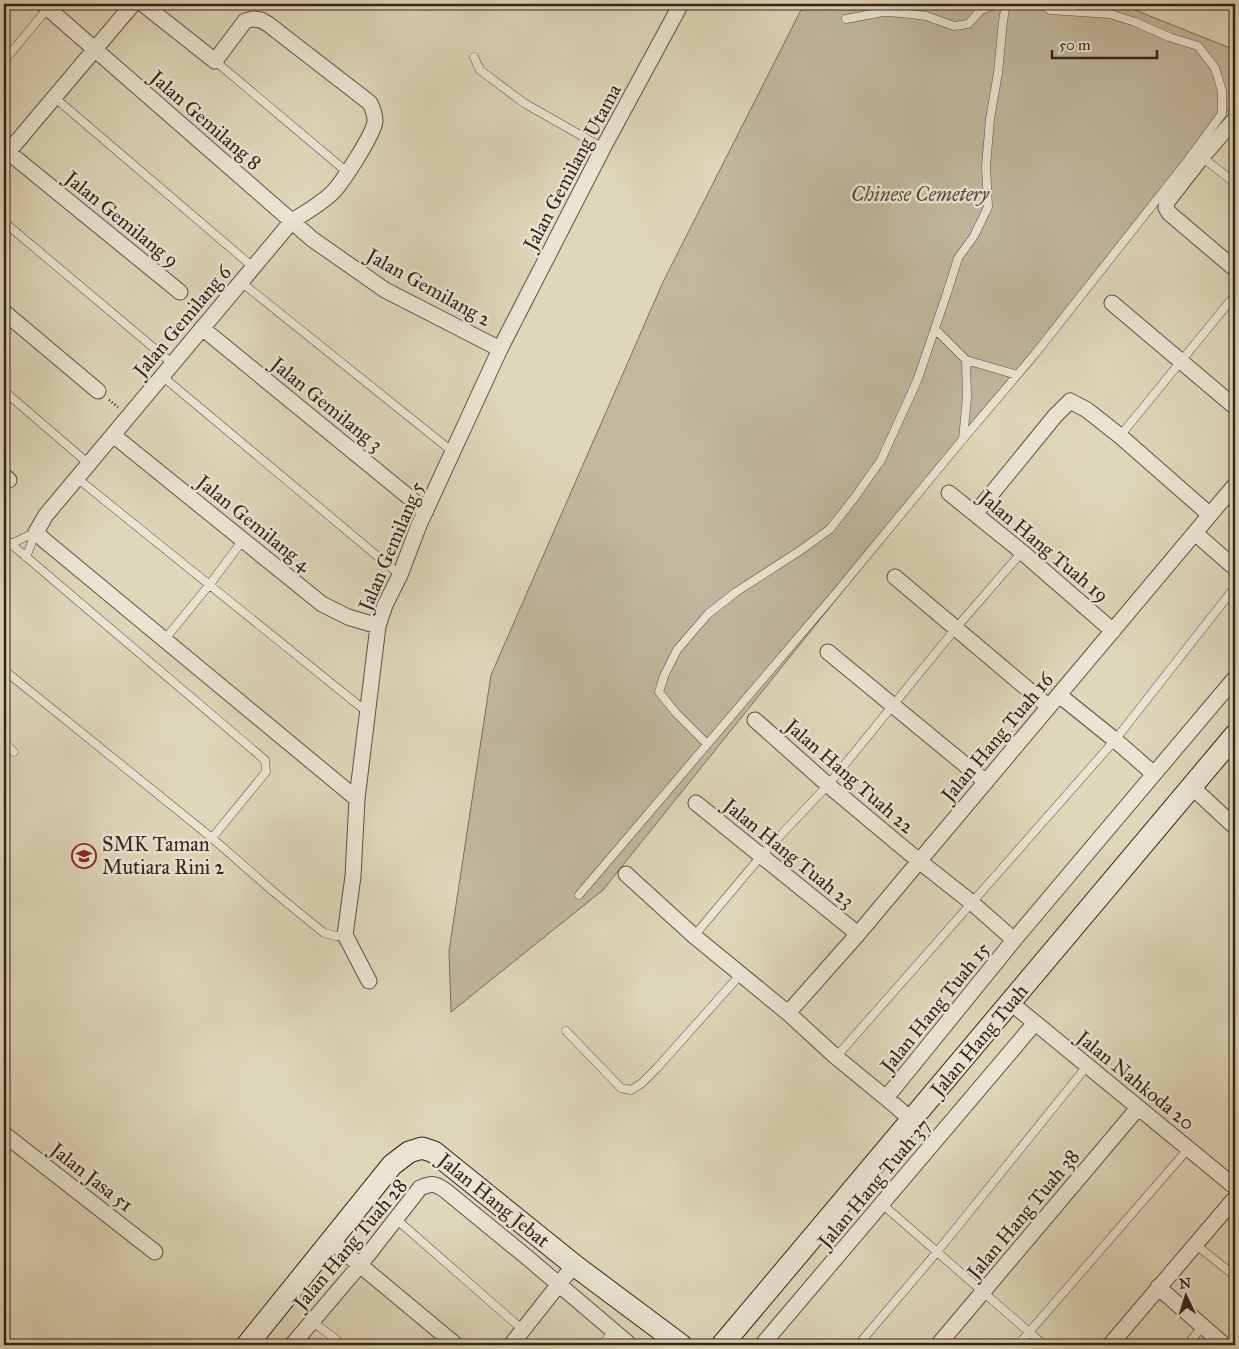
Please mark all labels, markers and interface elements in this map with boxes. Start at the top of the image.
scale bar [1052,28,1156,60]
text: 50 m [1059,36,1091,54]
street label: Jalan Gemilang 8 [143,64,266,175]
street label: Jalan Gemilang Utama [517,79,627,256]
street label: Jalan Gemilang 9 [58,165,184,273]
park label: Chinese Cemetery [851,182,990,206]
street label: Jalan Gemilang 2 [360,242,495,332]
street label: Jalan Gemilang 6 [127,260,237,384]
street label: Jalan Gemilang 3 [264,350,388,457]
street label: Jalan Gemilang 4 [190,468,317,578]
street label: Jalan Gemilang 5 [352,478,430,616]
street label: Jalan Hang Tuah 19 [972,484,1114,608]
street label: Jalan Hang Tuah 16 [935,667,1059,809]
street label: Jalan Hang Tuah 22 [779,712,919,839]
street label: Jalan Hang Tuah 23 [717,792,859,914]
place label: SMK Taman Mutiara Rini 2 [102,832,225,879]
school or university icon: SMK Taman Mutiara Rini 2 [71,843,97,869]
street label: Jalan Hang Tuah 15 [875,937,995,1077]
street label: Jalan Hang Tuah [925,979,1033,1101]
street label: Jalan Nahkoda 20 [1070,1024,1200,1136]
street label: Jalan Hang Tuah 37 [812,1113,936,1255]
street label: Jalan Jasa 51 [44,1136,138,1218]
street label: Jalan Hang Tuah 38 [961,1144,1085,1286]
street label: Jalan Hang Jebat [431,1146,555,1253]
street label: Jalan Hang Tuah 28 [287,1174,413,1317]
north arrow [1162,1272,1212,1322]
text: N [1179,1275,1192,1292]

